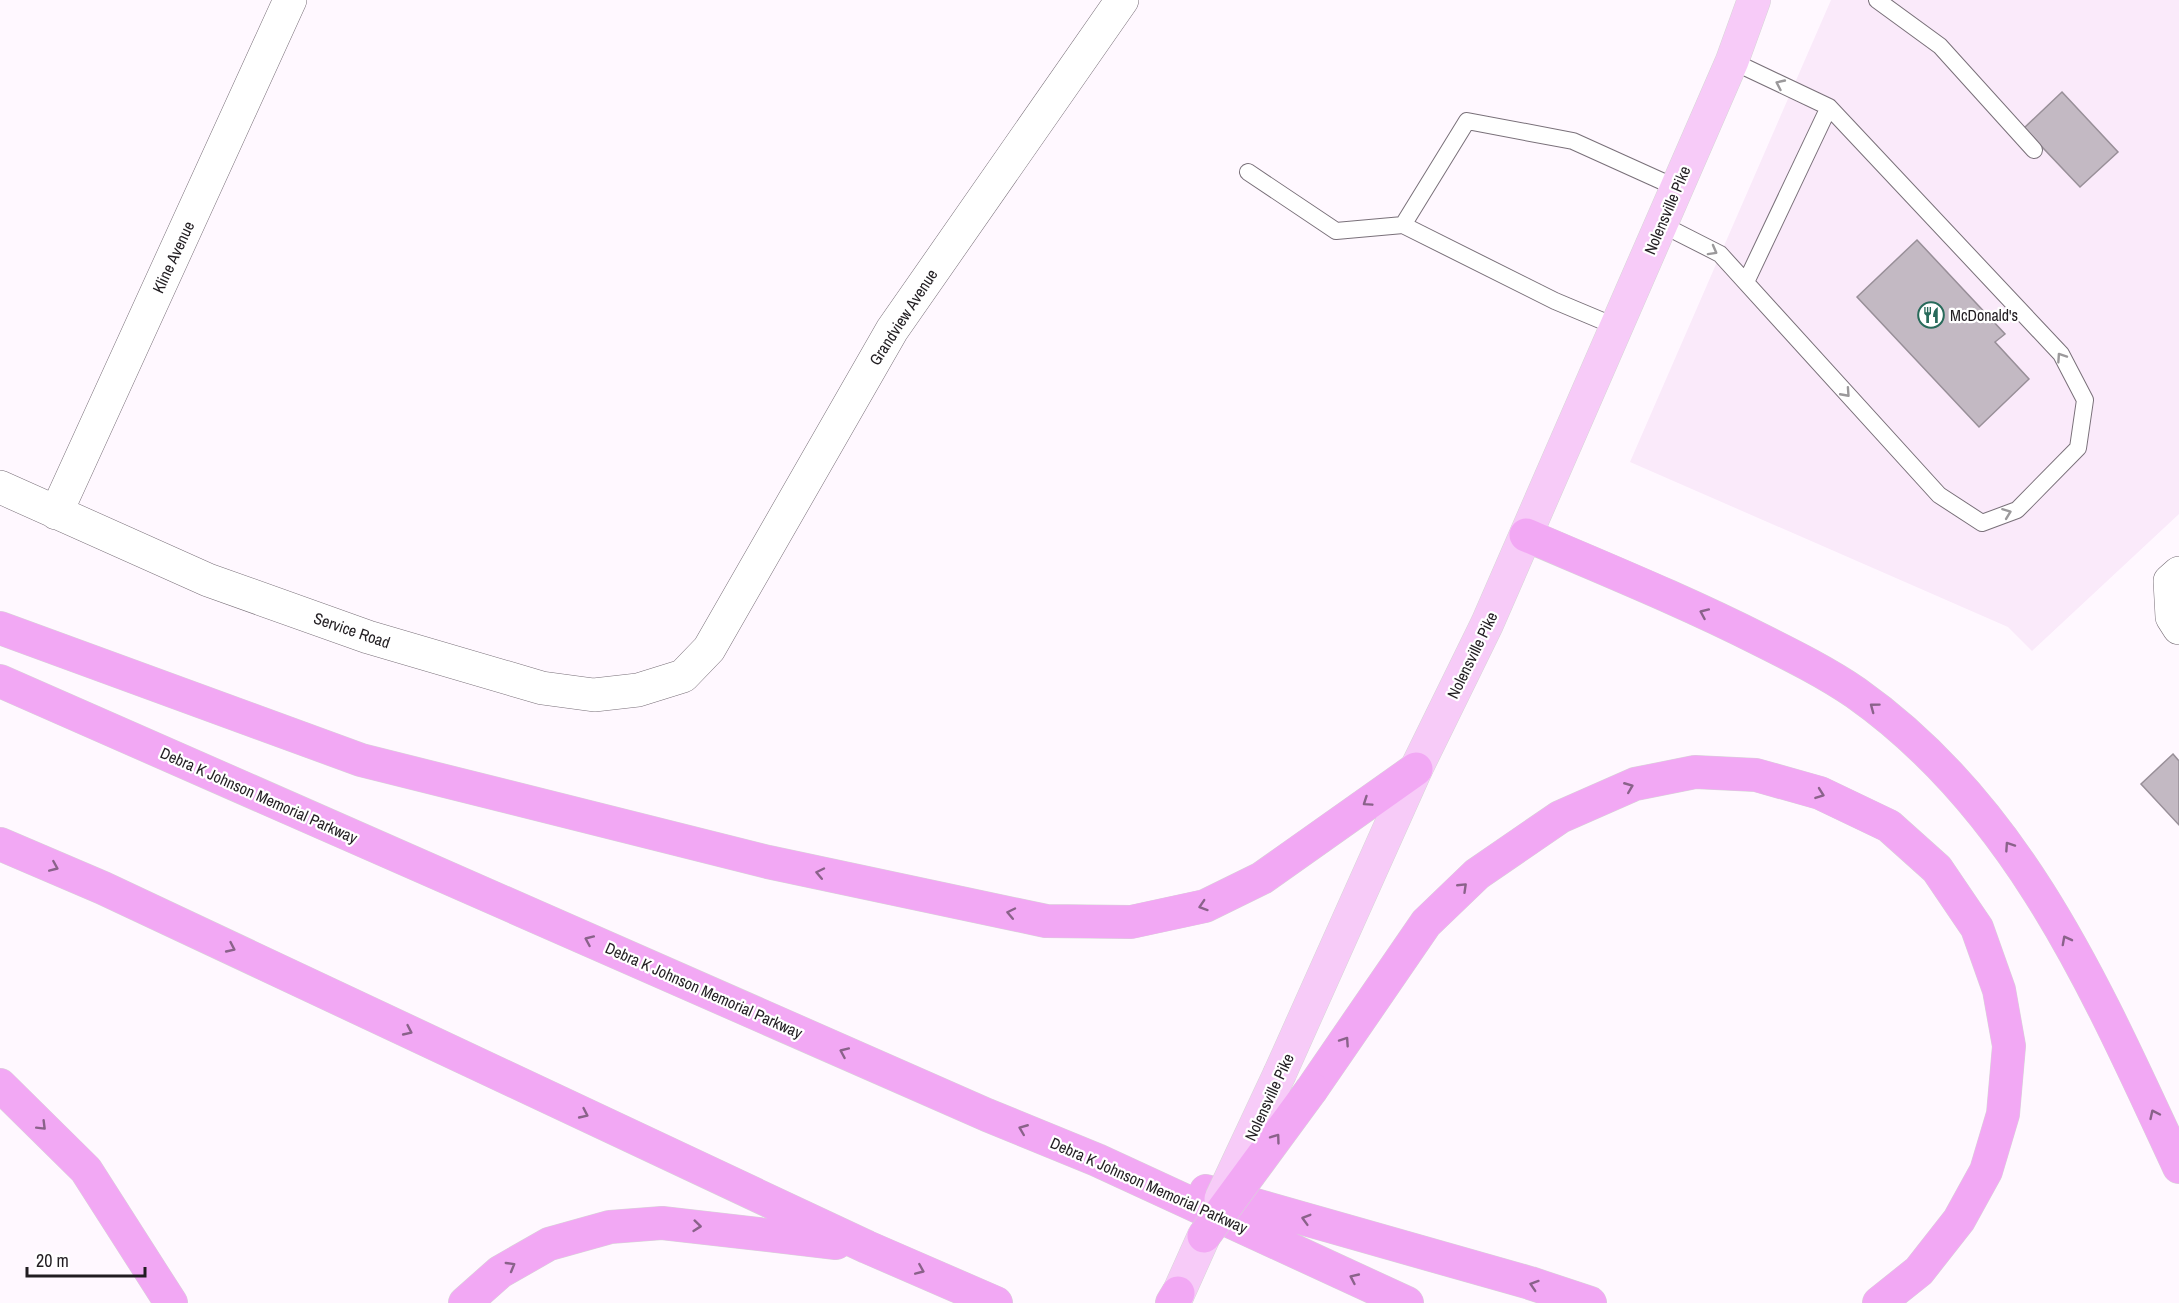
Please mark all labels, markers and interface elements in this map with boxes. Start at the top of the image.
one-way arrow [1776,79,1787,91]
street label: Nolensville Pike [1638,162,1696,258]
street label: Kline Avenue [147,217,199,297]
one-way arrow [1707,244,1717,255]
street label: Grandview Avenue [864,265,942,369]
restaurant icon: McDonald's [1916,300,1946,330]
place label: McDonald's [1950,304,2018,326]
one-way arrow [2057,353,2068,364]
one-way arrow [1839,386,1850,397]
one-way arrow [2001,508,2012,520]
street label: Service Road [311,607,393,653]
street label: Nolensville Pike [1441,608,1503,702]
one-way arrow [1700,608,1711,620]
one-way arrow [1870,703,1881,714]
street label: Debra K Johnson Memorial Parkway [157,742,361,849]
one-way arrow [1623,782,1634,794]
one-way arrow [1814,786,1825,799]
one-way arrow [1363,795,1374,806]
one-way arrow [2005,842,2016,853]
one-way arrow [47,860,58,872]
one-way arrow [815,867,825,880]
one-way arrow [1457,883,1467,894]
one-way arrow [1198,898,1209,911]
one-way arrow [1006,907,1016,920]
one-way arrow [584,935,595,947]
one-way arrow [2062,936,2073,947]
street label: Debra K Johnson Memorial Parkway [602,937,806,1044]
one-way arrow [225,940,236,952]
one-way arrow [401,1023,412,1035]
one-way arrow [1338,1037,1349,1048]
one-way arrow [840,1047,851,1059]
street label: Nolensville Pike [1239,1050,1299,1144]
one-way arrow [578,1106,589,1118]
one-way arrow [2150,1110,2162,1121]
one-way arrow [35,1119,45,1130]
one-way arrow [1018,1124,1029,1136]
street label: Debra K Johnson Memorial Parkway [1047,1132,1251,1239]
one-way arrow [1269,1134,1280,1145]
one-way arrow [1301,1214,1312,1226]
one-way arrow [692,1219,701,1232]
scale bar [27,1240,146,1278]
text: 20 m [36,1248,69,1273]
one-way arrow [504,1262,515,1273]
one-way arrow [914,1263,925,1275]
one-way arrow [1349,1274,1360,1286]
one-way arrow [1529,1279,1540,1292]

